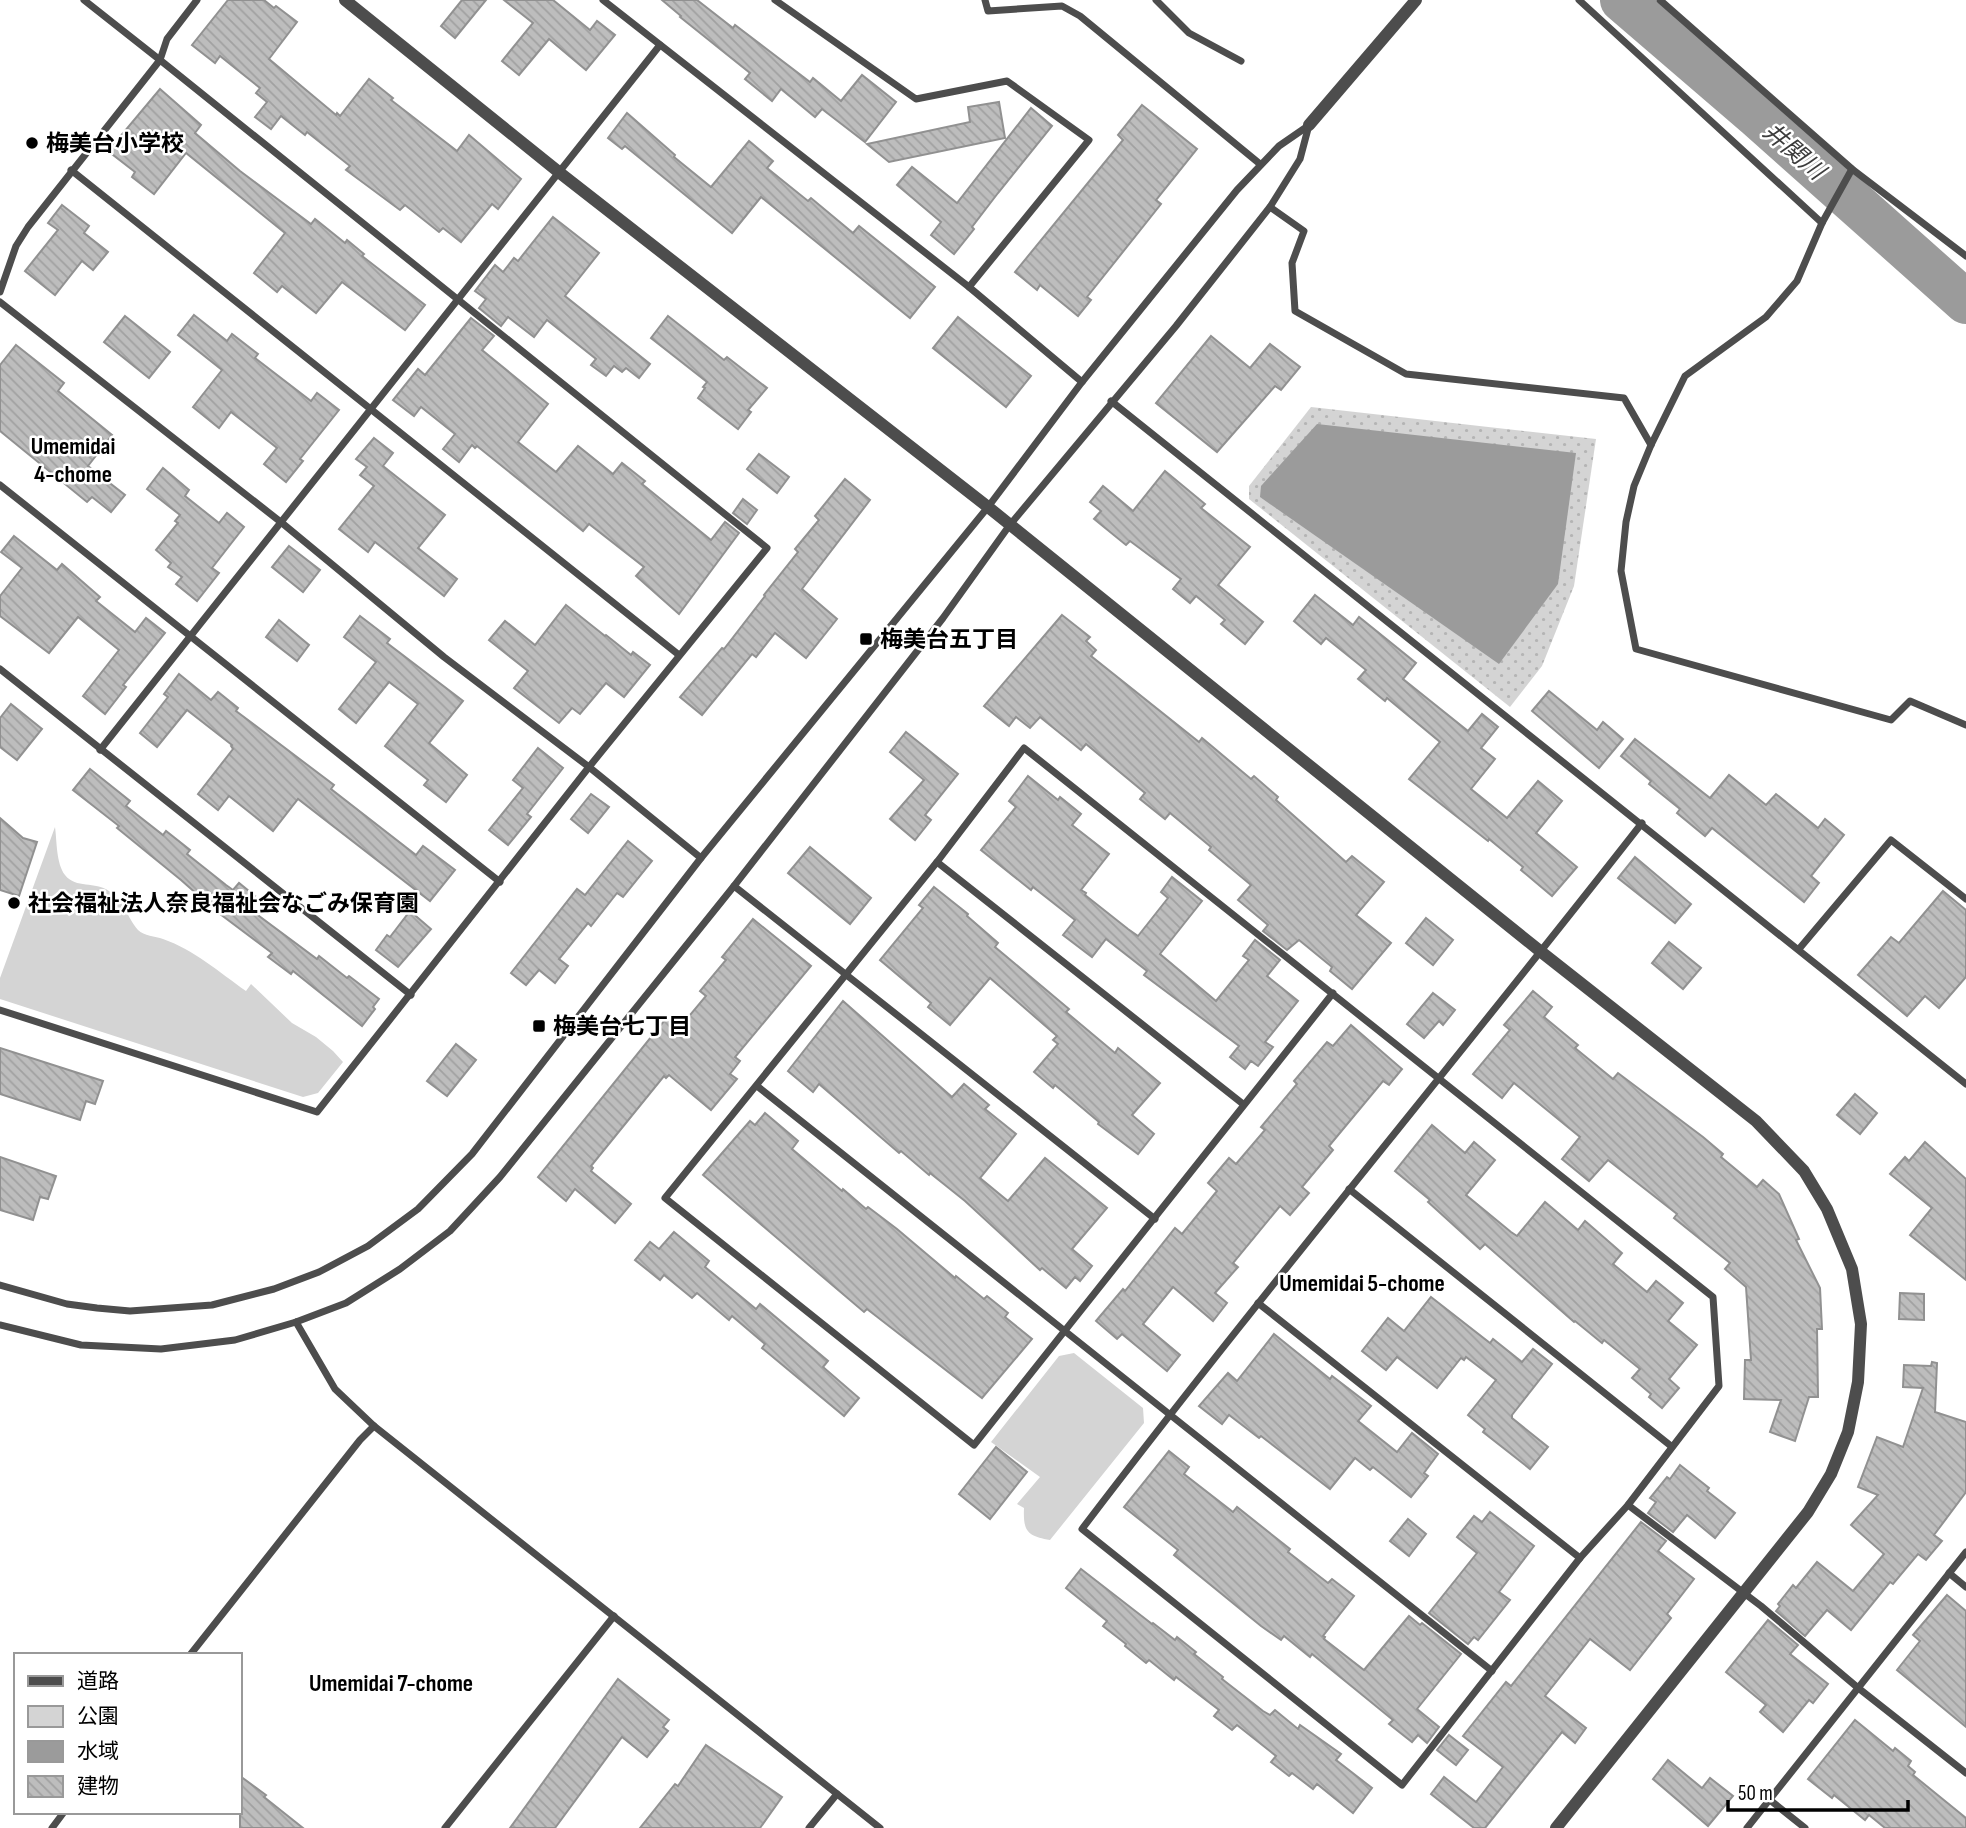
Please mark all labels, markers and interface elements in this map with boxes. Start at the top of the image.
water label: 井関川 [1757,117,1833,188]
place label: 梅美台小学校 [46,130,184,158]
marker: 梅美台小学校 [24,135,40,151]
district label: Umemidai 4-chome [31,432,115,489]
place label: 梅美台五丁目 [880,626,1018,654]
marker: 梅美台五丁目 [858,631,874,647]
place label: 社会福祉法人奈良福祉会なごみ保育園 [28,890,419,918]
marker: 社会福祉法人奈良福祉会なごみ保育園 [6,895,22,911]
place label: 梅美台七丁目 [553,1013,691,1041]
marker: 梅美台七丁目 [531,1018,547,1034]
district label: Umemidai 5-chome [1279,1269,1445,1298]
legend [14,1653,242,1814]
text: 道路 [77,1669,119,1694]
district label: Umemidai 7-chome [309,1669,473,1698]
text: 公園 [77,1704,119,1729]
text: 水域 [77,1739,119,1764]
scale bar [1728,1769,1908,1813]
text: 建物 [77,1774,119,1799]
text: 50 m [1738,1781,1773,1806]

